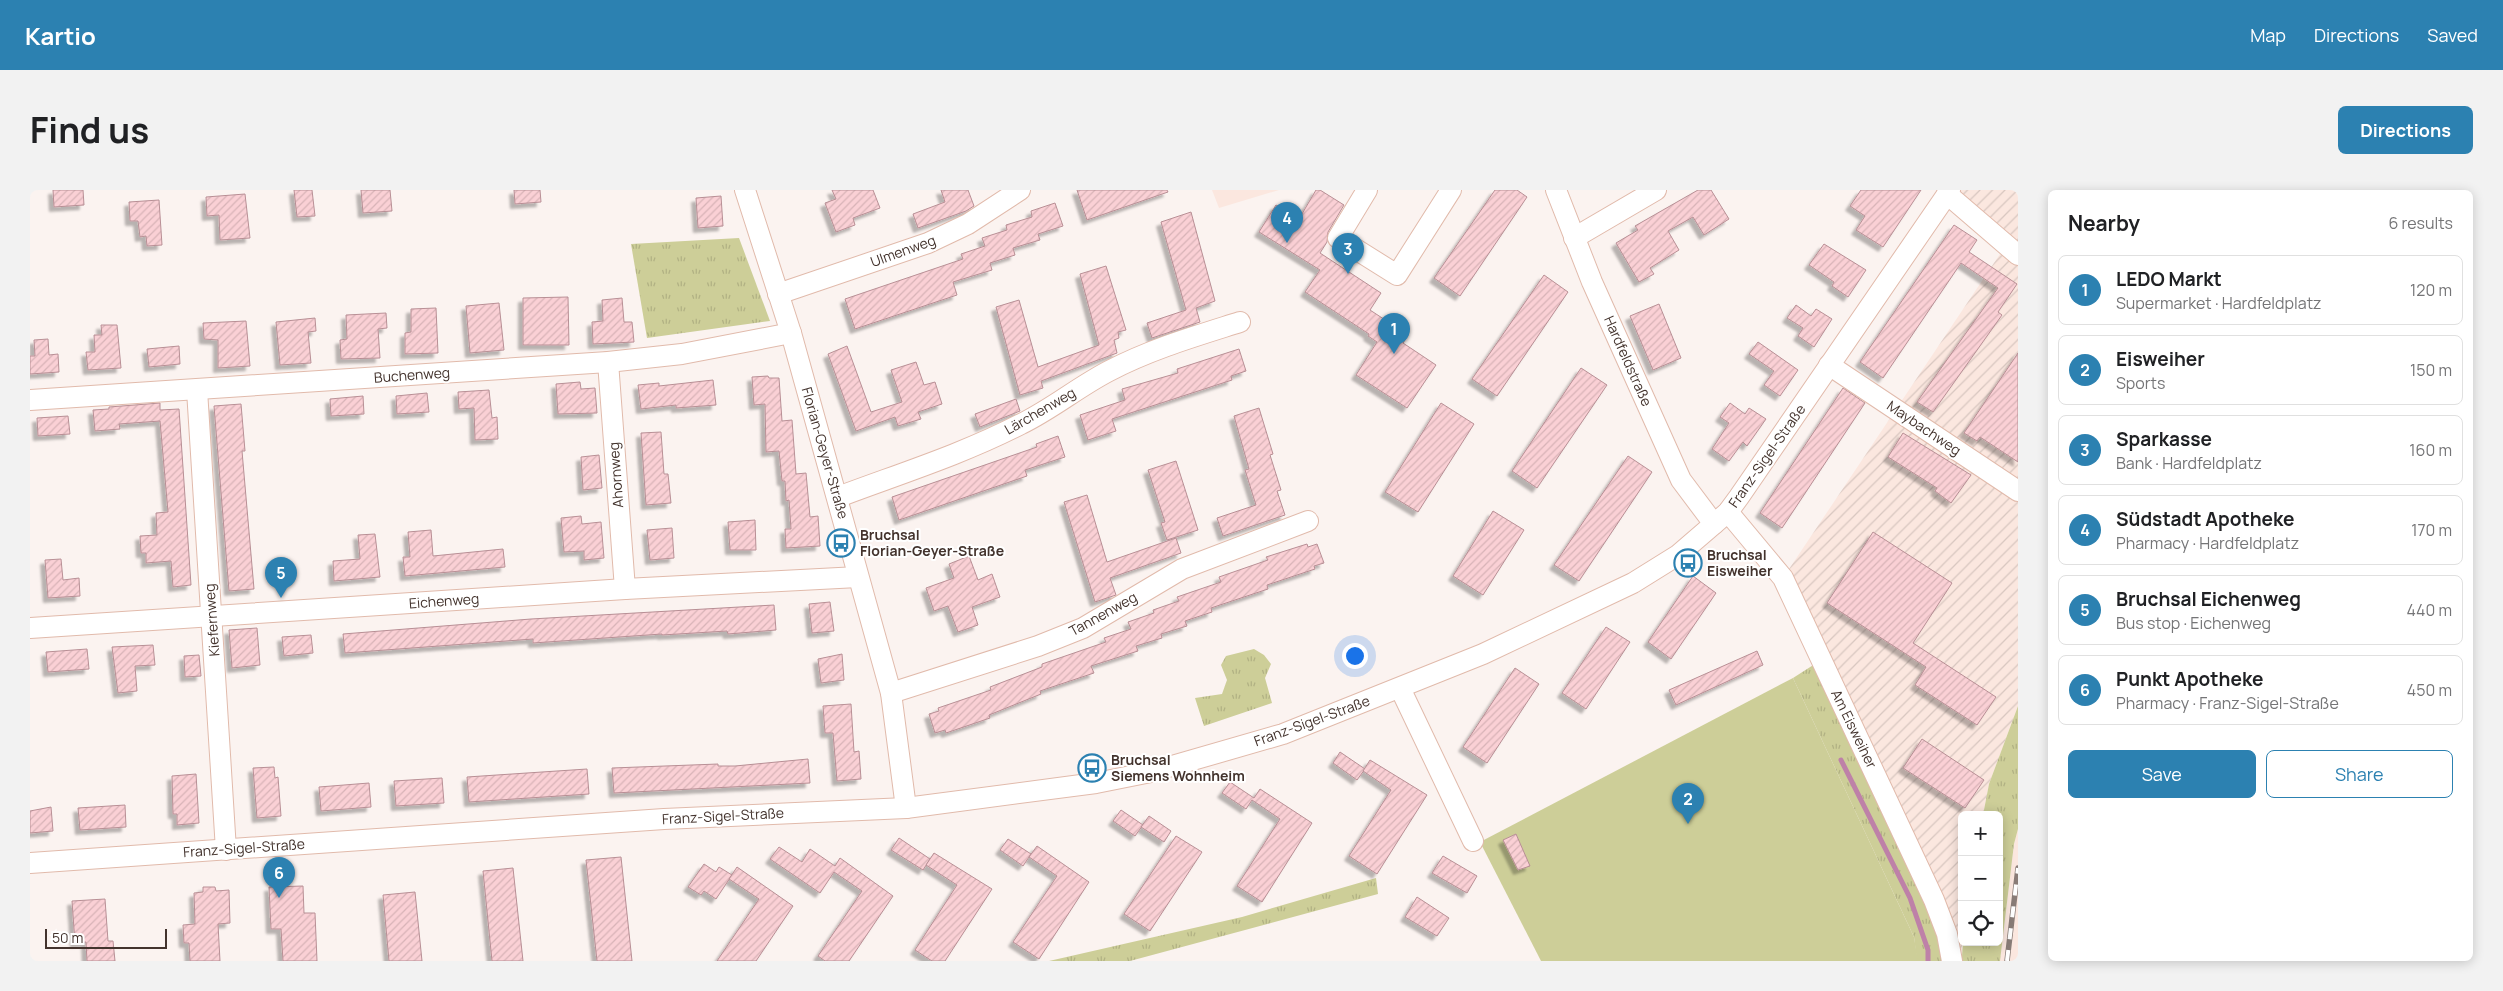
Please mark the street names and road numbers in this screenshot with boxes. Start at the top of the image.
street label: Ulmenweg [868,230,938,271]
street label: Hardfeldstraße [1600,313,1657,409]
street label: Buchenweg [373,362,451,387]
street label: Lärchenweg [1001,383,1079,439]
street label: Florian-Geyer-Straße [798,385,853,521]
street label: Maybachweg [1883,396,1965,459]
street label: Franz-Sigel-Straße [1724,400,1809,511]
street label: Ahornweg [604,442,627,509]
street label: Kiefernweg [199,583,224,657]
street label: Tannenweg [1065,587,1140,640]
street label: Eichenweg [408,589,480,612]
street label: Am Eisweiher [1827,686,1882,771]
street label: Franz-Sigel-Straße [1251,691,1372,750]
street label: Franz-Sigel-Straße [662,803,784,828]
street label: Franz-Sigel-Straße [182,834,306,861]

